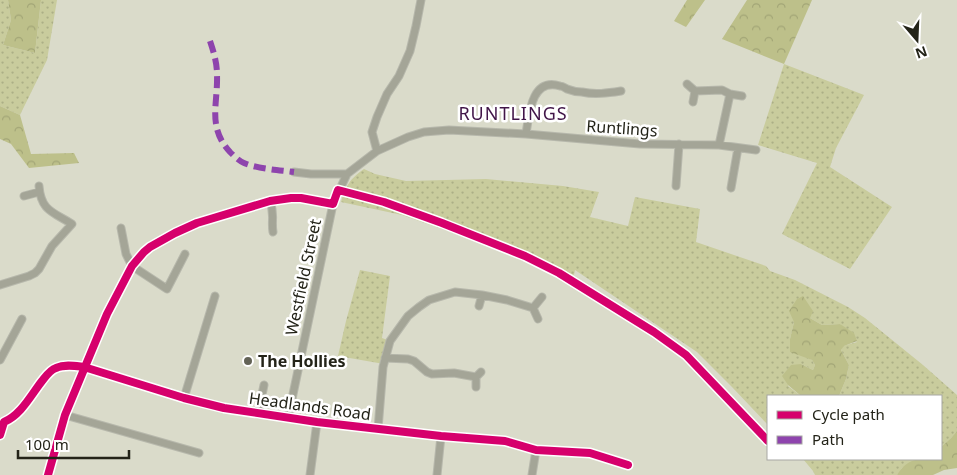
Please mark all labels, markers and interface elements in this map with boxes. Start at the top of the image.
north arrow [892,15,942,65]
text: N [913,42,930,64]
district label: RUNTLINGS [458,101,568,125]
street label: Runtlings [586,115,658,141]
street label: Westfield Street [280,217,326,337]
place label: The Hollies [258,350,346,372]
marker: The Hollies [242,355,254,367]
street label: Headlands Road [248,387,372,425]
legend [767,395,942,460]
text: Cycle path [812,404,885,424]
scale bar [18,428,129,460]
text: Path [812,429,844,449]
text: 100 m [25,434,69,454]

